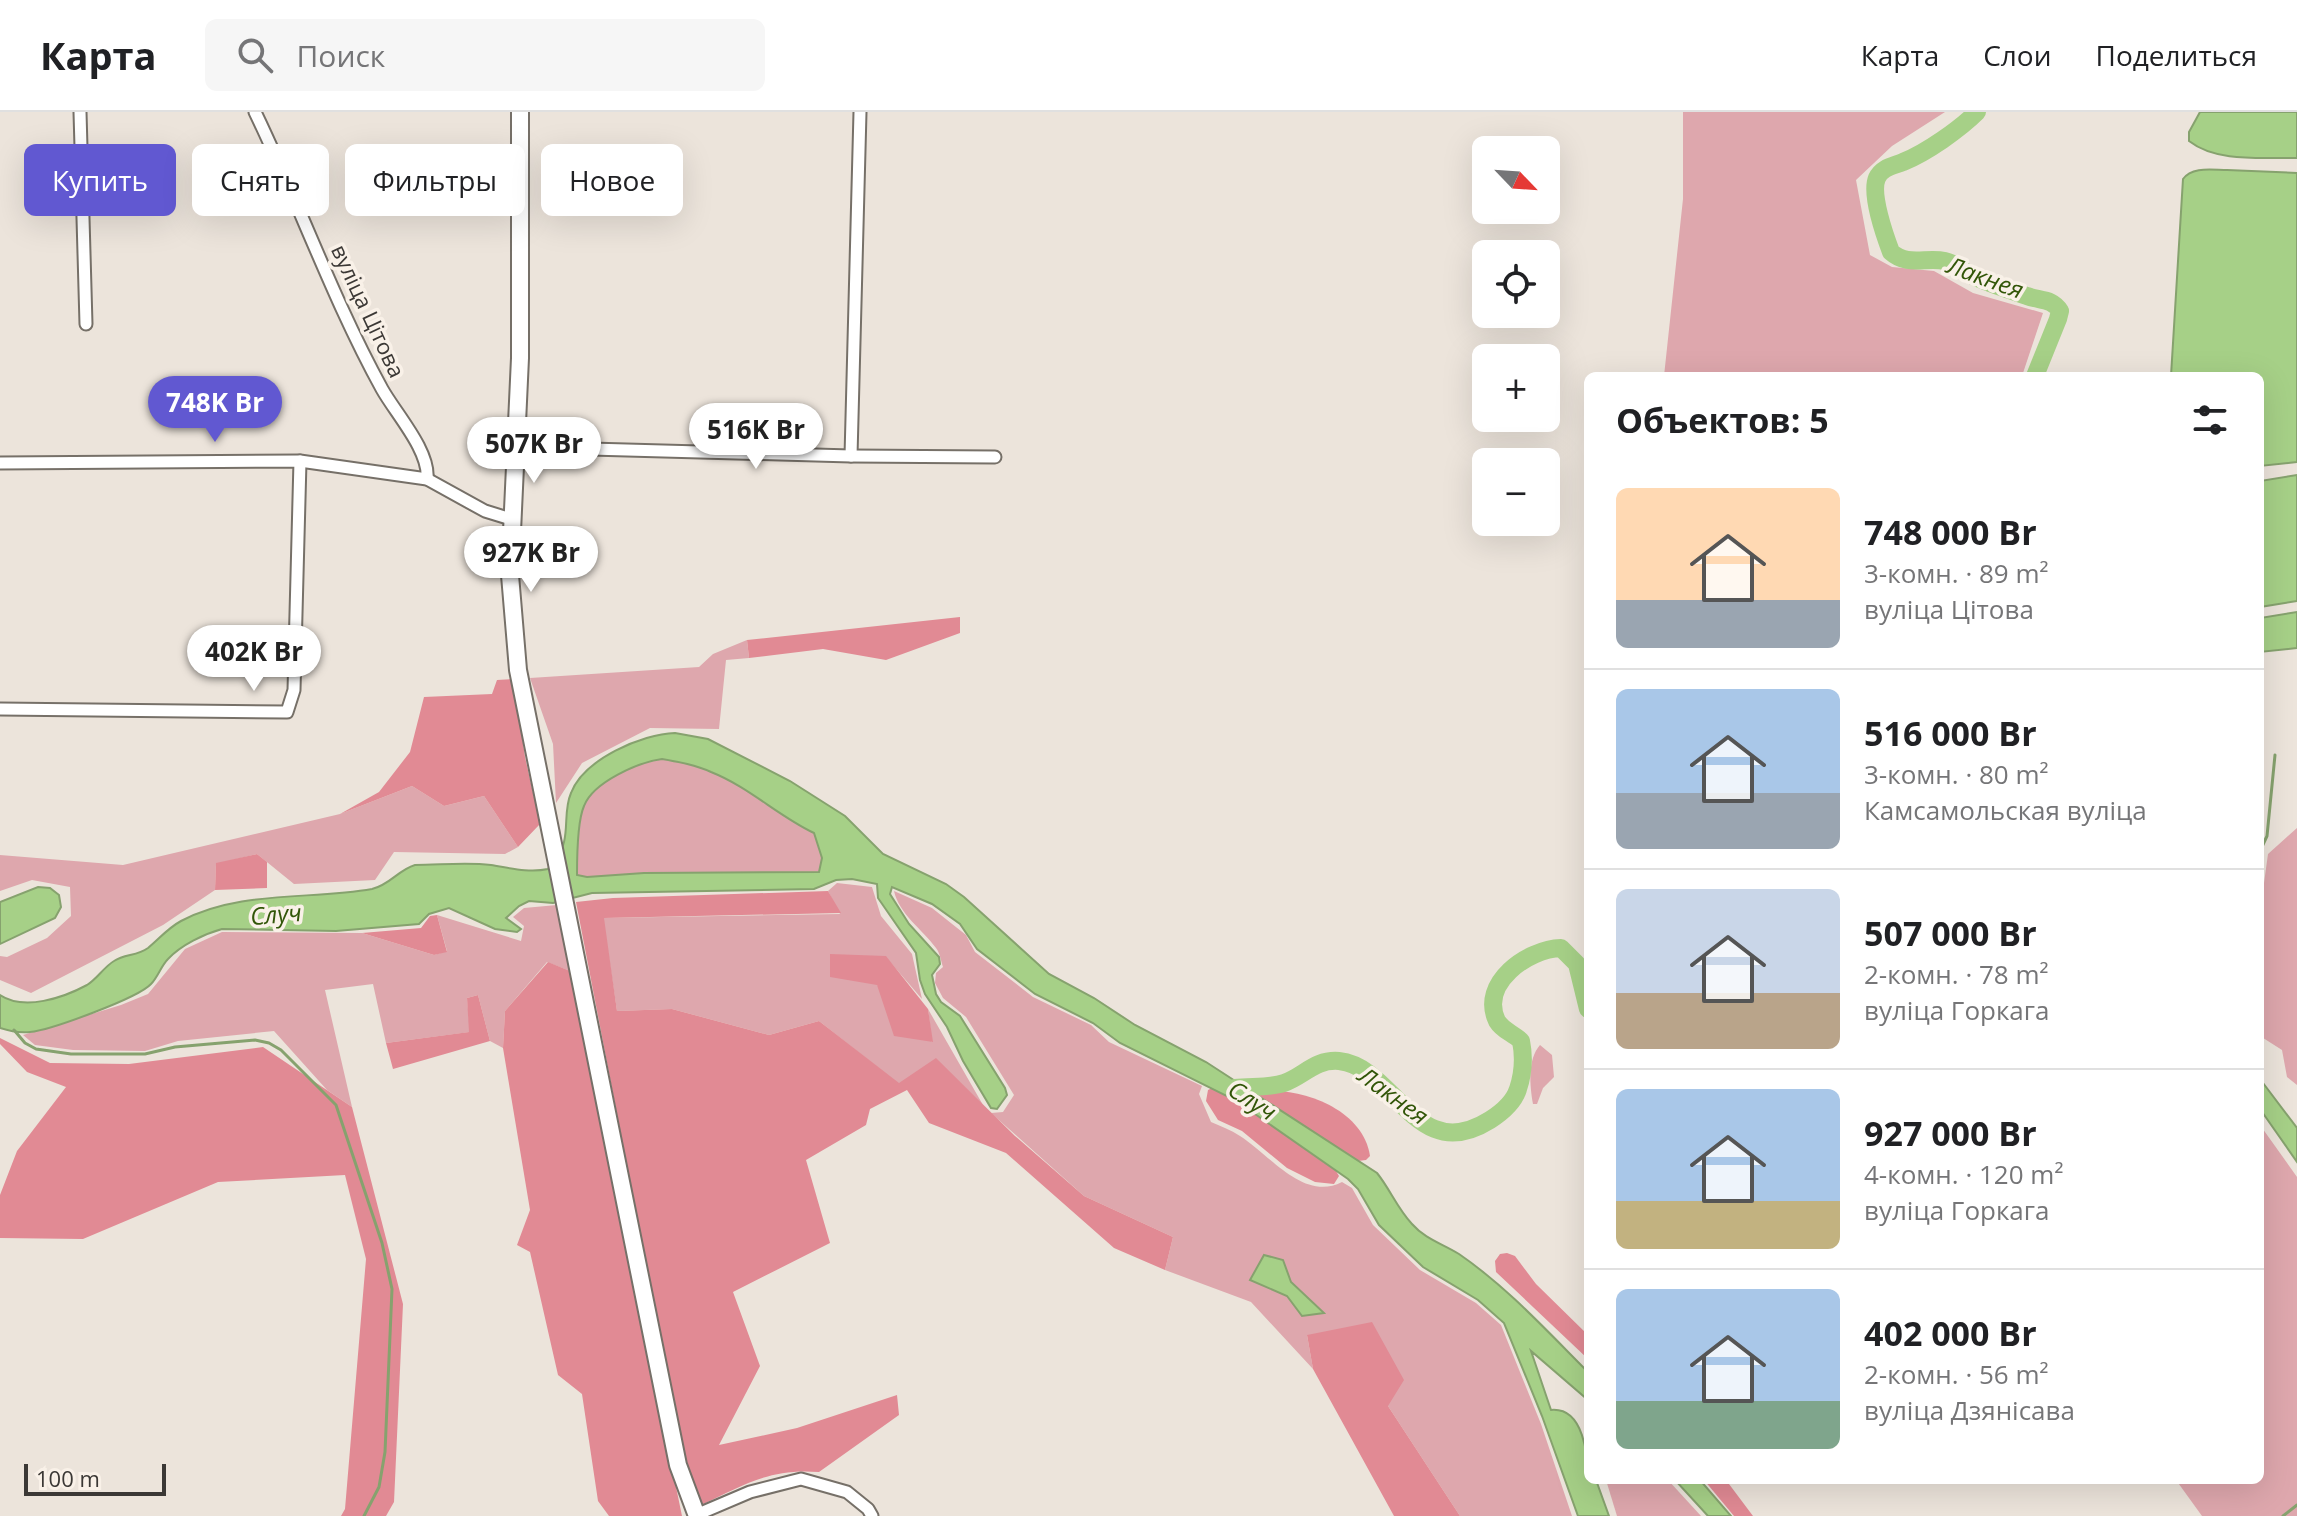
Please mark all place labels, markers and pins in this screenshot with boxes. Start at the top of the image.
pin: 748K Br [141,376,289,444]
pin: 516K Br [682,403,830,471]
pin: 507K Br [460,417,608,485]
pin: 927K Br [457,526,605,594]
pin: 402K Br [180,625,328,693]

